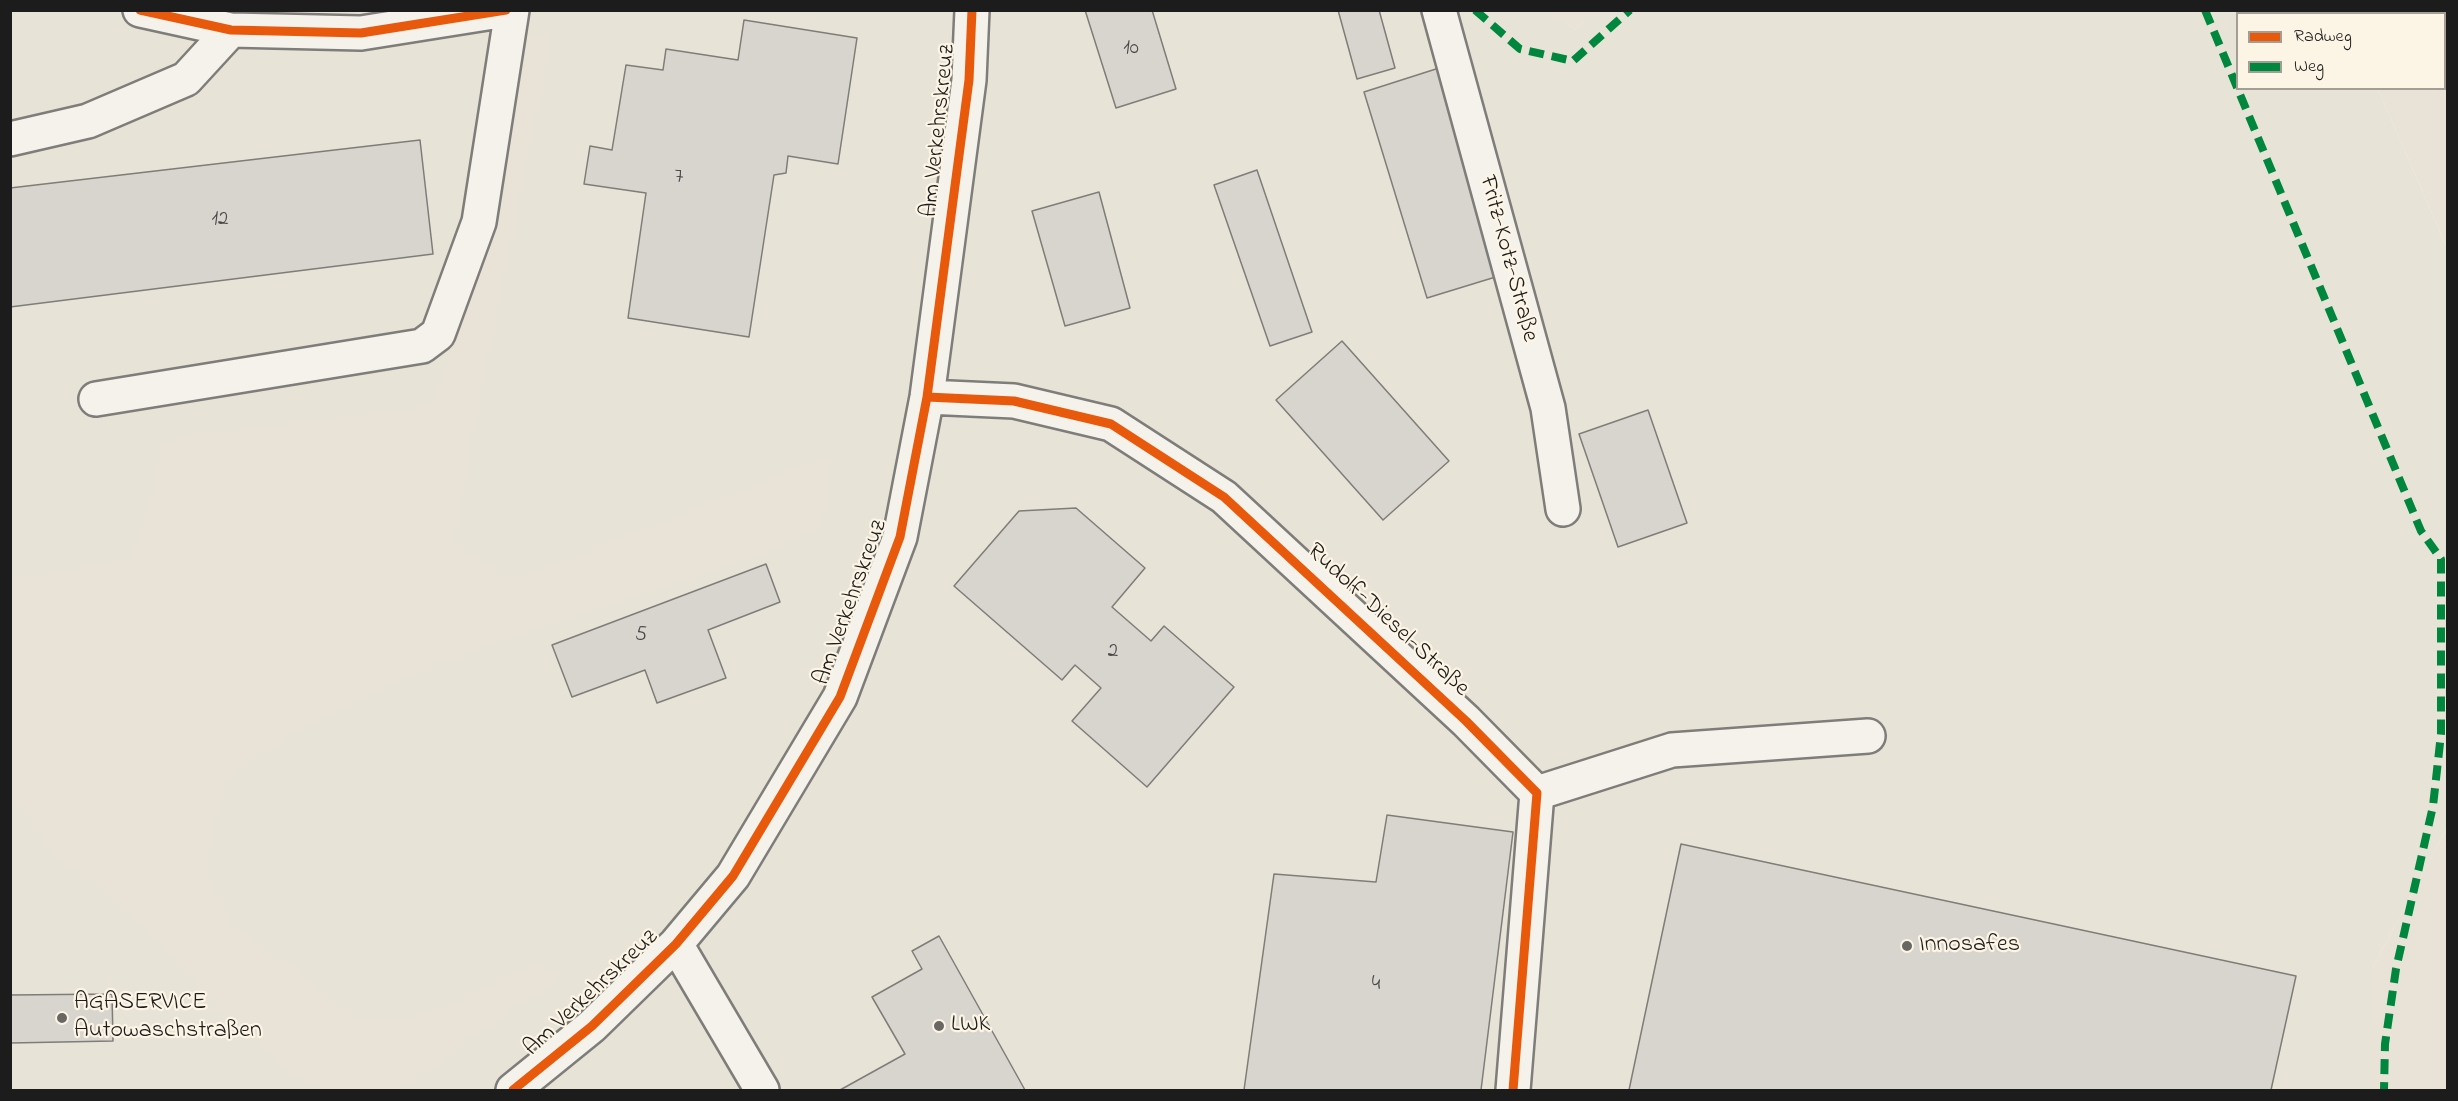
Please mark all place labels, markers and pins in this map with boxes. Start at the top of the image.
place label: Innosafes [1919,932,2020,960]
marker: Innosafes [1900,939,1914,953]
place label: AGASERVICE Autowaschstraßen [74,990,262,1046]
marker: AGASERVICE Autowaschstraßen [55,1011,69,1025]
place label: LWK [951,1012,990,1040]
marker: LWK [932,1019,946,1033]

